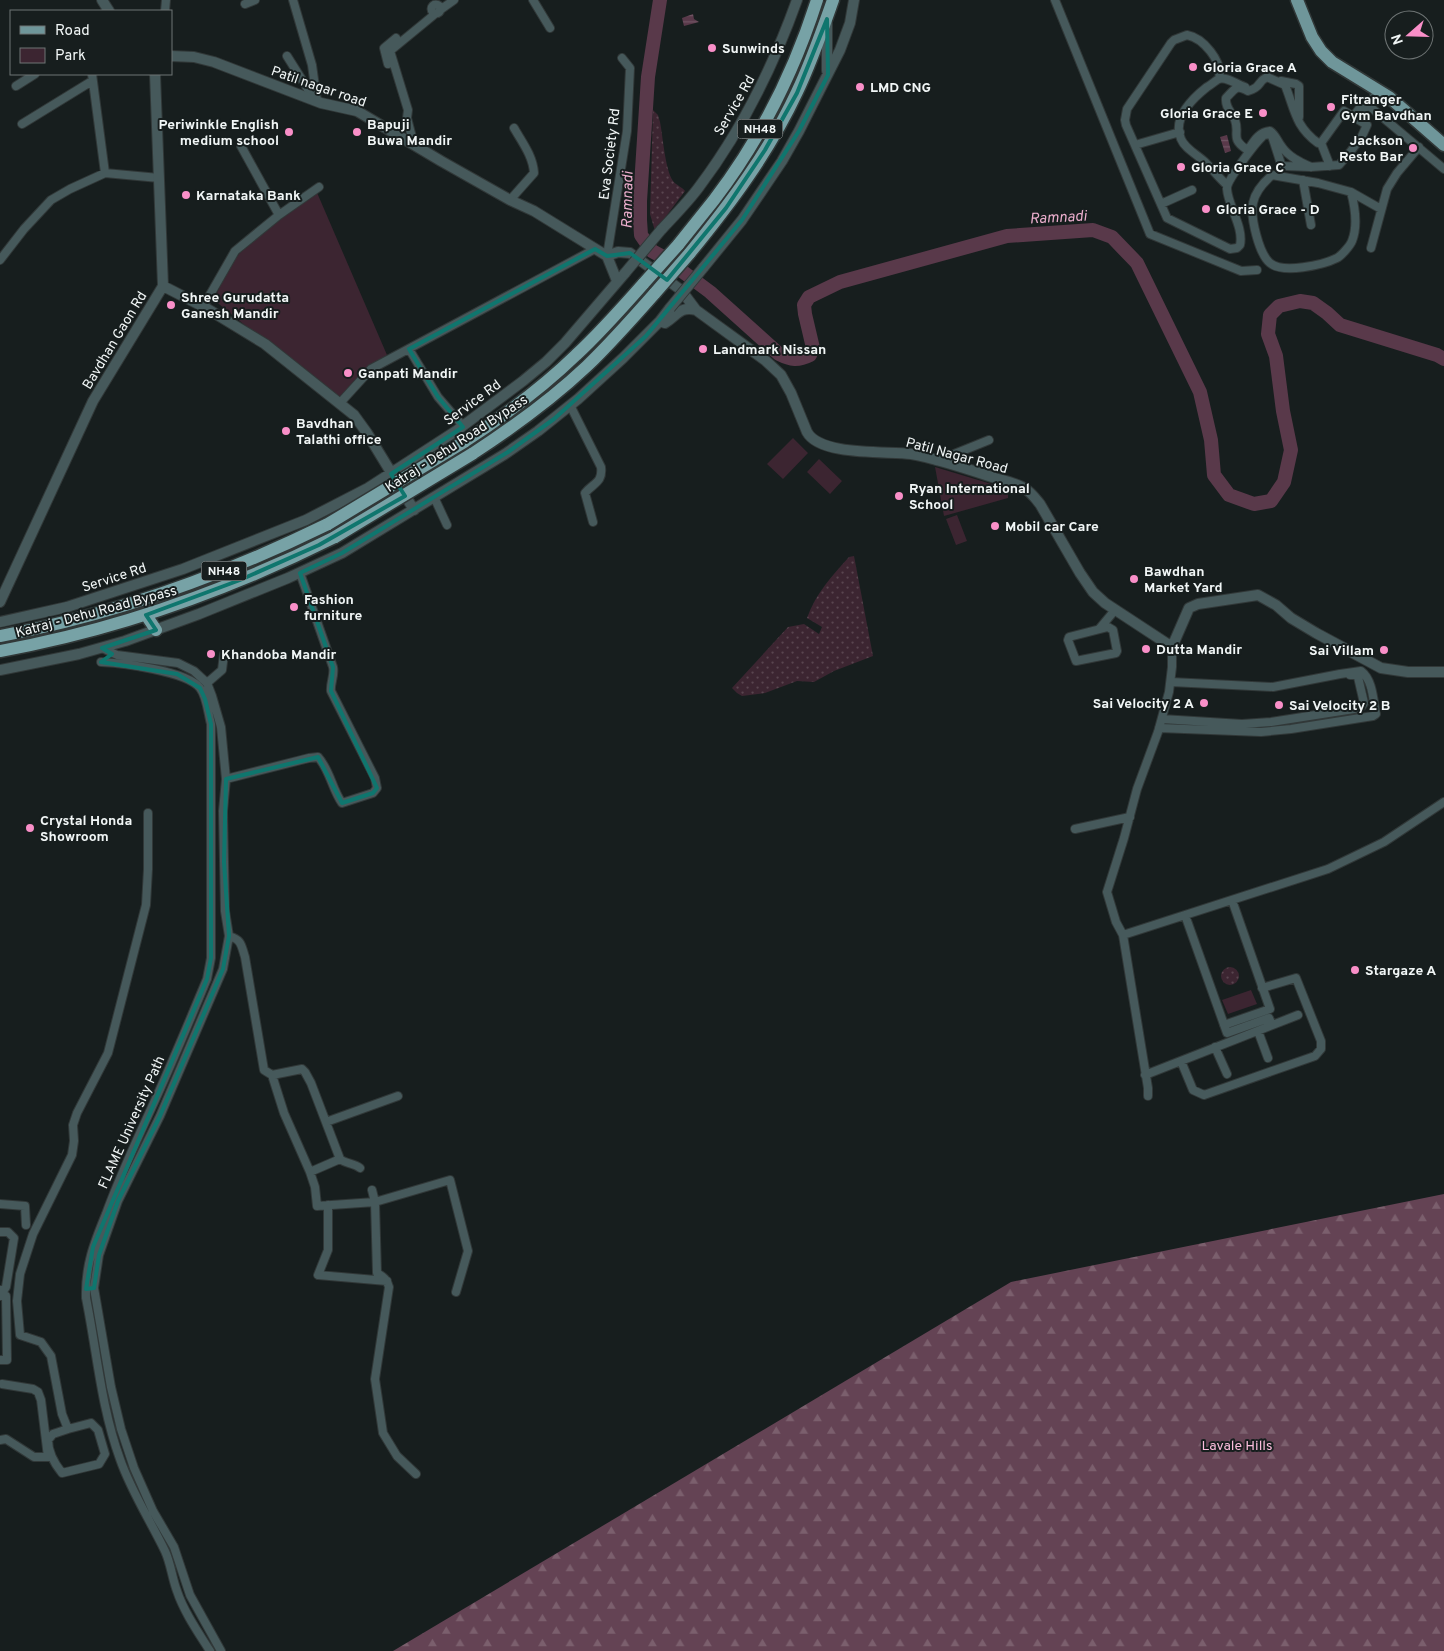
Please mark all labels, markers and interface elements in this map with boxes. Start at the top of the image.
legend [10,10,172,75]
north arrow [1384,10,1434,60]
text: Road [55,22,90,41]
text: N [1388,31,1408,47]
place label: Sunwinds [722,41,785,58]
marker: Sunwinds [706,42,718,54]
text: Park [55,47,86,66]
place label: Gloria Grace A [1203,60,1297,77]
marker: Gloria Grace A [1187,61,1199,73]
street label: Patil nagar road [269,63,368,112]
street label: Service Rd [711,73,759,139]
place label: LMD CNG [870,80,931,97]
marker: LMD CNG [854,81,866,93]
place label: Fitranger Gym Bavdhan [1341,92,1432,125]
marker: Fitranger Gym Bavdhan [1325,101,1337,113]
place label: Gloria Grace E [1160,106,1253,123]
marker: Gloria Grace E [1257,107,1269,119]
street label: Eva Society Rd [596,108,625,201]
place label: Periwinkle English medium school [158,117,279,150]
place label: Bapuji Buwa Mandir [367,117,452,150]
road number: NH48 [738,120,782,138]
marker: Periwinkle English medium school [283,126,295,138]
marker: Bapuji Buwa Mandir [351,126,363,138]
place label: Jackson Resto Bar [1339,133,1403,166]
marker: Jackson Resto Bar [1407,142,1419,154]
place label: Gloria Grace C [1191,160,1284,177]
marker: Gloria Grace C [1175,161,1187,173]
water label: Ramnadi [619,170,639,229]
place label: Karnataka Bank [196,188,301,205]
marker: Karnataka Bank [180,189,192,201]
place label: Gloria Grace - D [1216,202,1320,219]
marker: Gloria Grace - D [1200,203,1212,215]
water label: Ramnadi [1029,207,1088,229]
street label: Bavdhan Gaon Rd [79,289,151,393]
place label: Shree Gurudatta Ganesh Mandir [181,290,289,323]
marker: Shree Gurudatta Ganesh Mandir [165,299,177,311]
place label: Landmark Nissan [713,342,826,359]
marker: Landmark Nissan [697,343,709,355]
place label: Ganpati Mandir [358,366,458,383]
marker: Ganpati Mandir [342,367,354,379]
street label: Service Rd [441,377,505,430]
street label: Katraj - Dehu Road Bypass [382,392,531,497]
place label: Bavdhan Talathi office [296,416,382,449]
marker: Bavdhan Talathi office [280,425,292,437]
street label: Patil Nagar Road [904,435,1010,478]
place label: Ryan International School [909,481,1030,514]
marker: Ryan International School [893,490,905,502]
place label: Mobil car Care [1005,519,1099,536]
marker: Mobil car Care [989,520,1001,532]
street label: Service Rd [80,560,149,597]
road number: NH48 [202,562,246,580]
place label: Bawdhan Market Yard [1144,564,1223,597]
marker: Bawdhan Market Yard [1128,573,1140,585]
street label: Katraj - Dehu Road Bypass [14,583,179,642]
place label: Fashion furniture [304,592,362,625]
marker: Fashion furniture [288,601,300,613]
place label: Dutta Mandir [1156,642,1242,659]
marker: Dutta Mandir [1140,643,1152,655]
place label: Sai Villam [1309,643,1374,660]
marker: Sai Villam [1378,644,1390,656]
place label: Khandoba Mandir [221,647,337,664]
marker: Khandoba Mandir [205,648,217,660]
place label: Sai Velocity 2 A [1093,696,1194,713]
marker: Sai Velocity 2 A [1198,697,1210,709]
place label: Sai Velocity 2 B [1289,698,1390,715]
marker: Sai Velocity 2 B [1273,699,1285,711]
place label: Crystal Honda Showroom [40,813,132,846]
marker: Crystal Honda Showroom [24,822,36,834]
place label: Stargaze A [1365,963,1436,980]
marker: Stargaze A [1349,964,1361,976]
street label: FLAME University Path [95,1054,169,1192]
park label: Lavale Hills [1201,1438,1273,1455]

